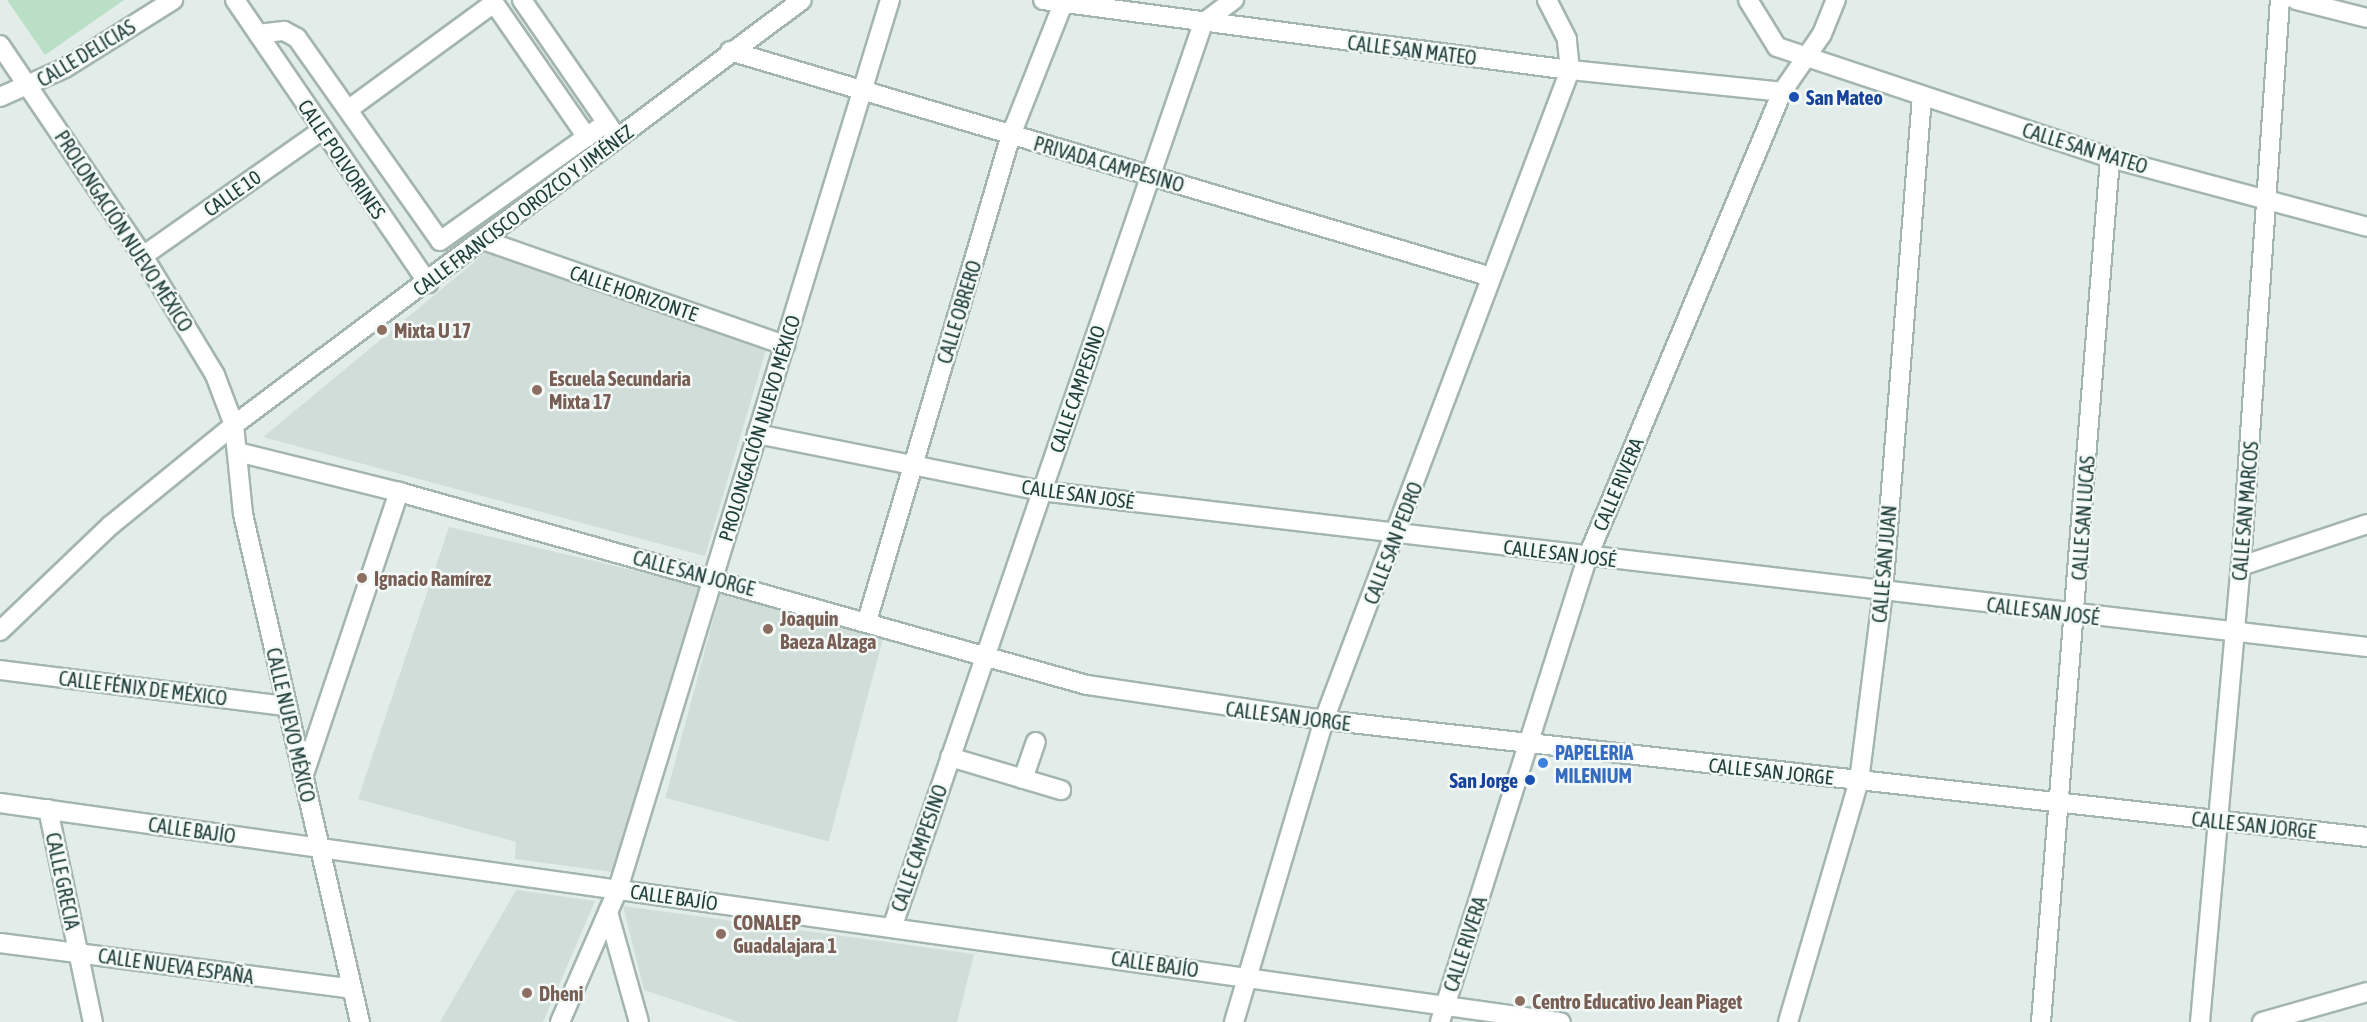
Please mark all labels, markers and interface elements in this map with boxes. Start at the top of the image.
street label: CALLE DELICIAS [33,14,139,92]
street label: CALLE SAN MATEO [1346,30,1478,70]
place label: San Mateo [1806,85,1883,109]
marker: San Mateo [1787,90,1801,104]
street label: CALLE POLVORINES [293,95,391,223]
street label: CALLE SAN MATEO [2019,118,2151,178]
street label: CALLE FRANCISCO OROZCO Y JIMÉNEZ [408,119,638,301]
street label: PROLONGACIÓN NUEVO MÉXICO [50,126,198,336]
street label: PRIVADA CAMPESINO [1031,131,1187,197]
street label: CALLE 10 [199,165,265,221]
street label: CALLE OBRERO [932,257,986,367]
street label: CALLE HORIZONTE [567,260,701,326]
street label: PROLONGACIÓN NUEVO MÉXICO [713,312,805,544]
place label: Mixta U 17 [394,318,471,342]
street label: CALLE CAMPESINO [1044,322,1110,456]
marker: Mixta U 17 [375,323,389,337]
place label: Escuela Secundaria Mixta 17 [549,366,691,413]
marker: Escuela Secundaria Mixta 17 [530,383,544,397]
street label: CALLE RIVERA [1588,434,1648,534]
street label: CALLE SAN MARCOS [2227,440,2263,582]
street label: CALLE SAN LUCAS [2067,455,2099,581]
street label: CALLE SAN JOSÉ [1020,474,1136,514]
street label: CALLE SAN PEDRO [1359,478,1427,608]
street label: CALLE SAN JUAN [1867,504,1901,624]
street label: CALLE SAN JOSÉ [1502,534,1618,572]
street label: CALLE SAN JORGE [630,545,758,601]
place label: Ignacio Ramírez [374,566,491,590]
marker: Ignacio Ramírez [355,571,369,585]
street label: CALLE SAN JOSÉ [1985,592,2101,630]
place label: Joaquin Baeza Alzaga [780,606,876,653]
marker: Joaquin Baeza Alzaga [761,622,775,636]
street label: CALLE NUEVO MÉXICO [262,645,320,805]
street label: CALLE FÉNIX DE MÉXICO [57,666,229,710]
street label: CALLE SAN JORGE [1224,696,1352,736]
place label: PAPELERIA MILENIUM [1555,740,1633,787]
street label: CALLE SAN JORGE [1707,753,1835,789]
marker: PAPELERIA MILENIUM [1536,756,1550,770]
place label: San Jorge [1449,768,1518,792]
marker: San Jorge [1523,773,1537,787]
street label: CALLE CAMPESINO [886,781,952,915]
street label: CALLE SAN JORGE [2190,807,2318,843]
street label: CALLE BAJÍO [147,812,237,848]
street label: CALLE GRECIA [41,830,85,932]
street label: CALLE BAJÍO [629,879,719,915]
street label: CALLE RIVERA [1438,893,1492,995]
place label: CONALEP Guadalajara 1 [733,910,837,957]
marker: CONALEP Guadalajara 1 [714,927,728,941]
street label: CALLE NUEVA ESPAÑA [97,943,255,989]
street label: CALLE BAJÍO [1110,946,1200,982]
place label: Dheni [539,981,583,1005]
marker: Dheni [520,986,534,1000]
place label: Centro Educativo Jean Piaget [1532,989,1742,1013]
marker: Centro Educativo Jean Piaget [1513,994,1527,1008]

